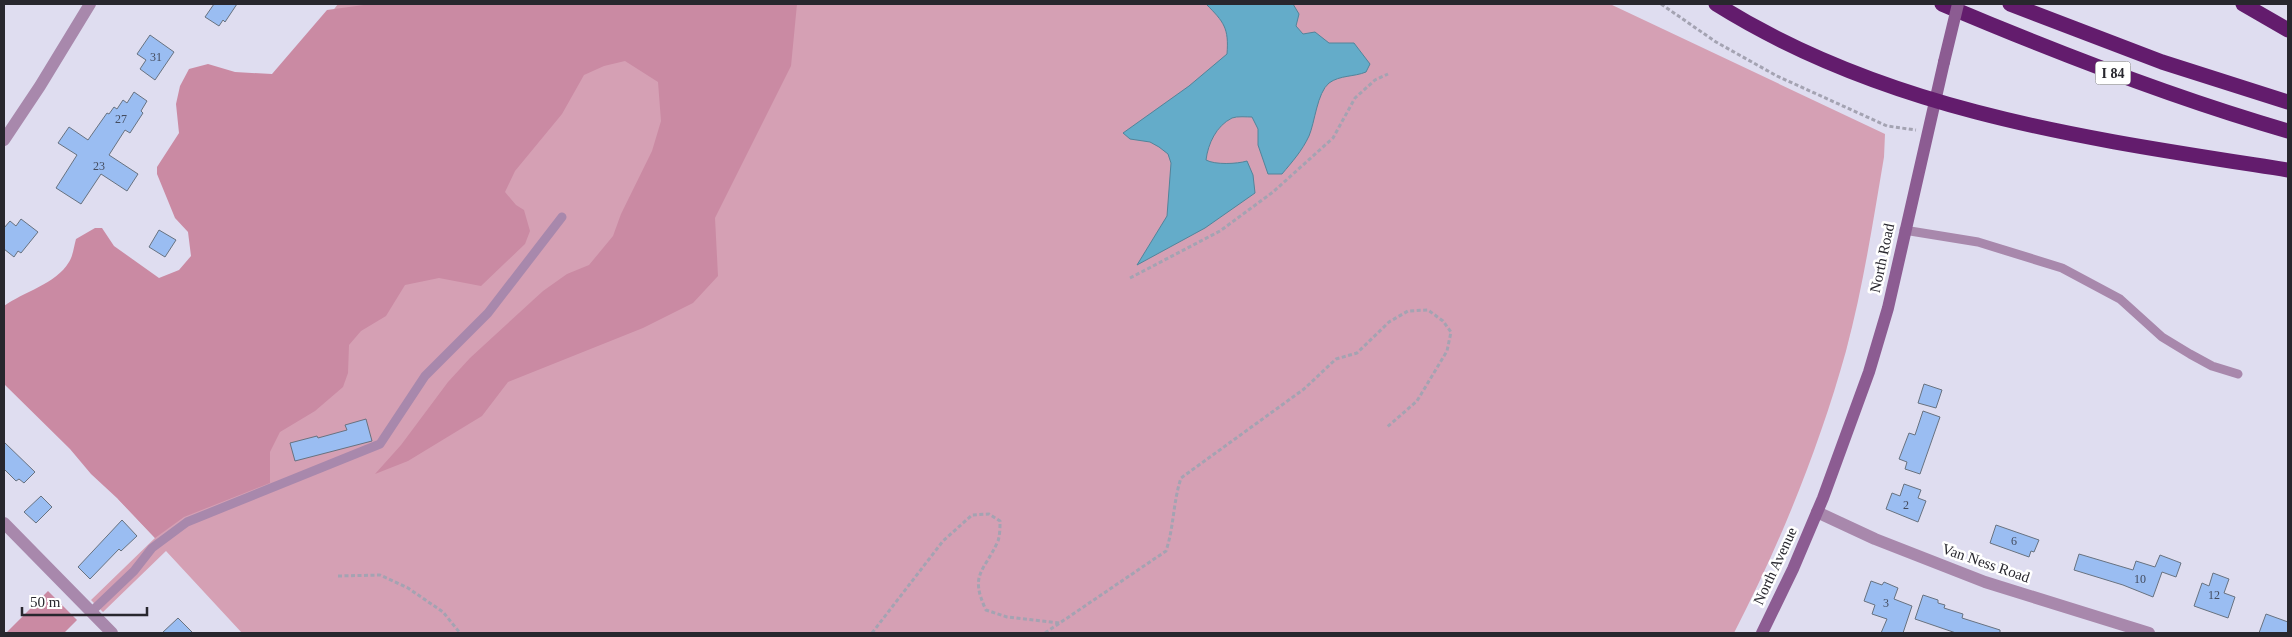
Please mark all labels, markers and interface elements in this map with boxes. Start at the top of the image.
house number: 31 [150,50,162,64]
road number: I 84 [2096,62,2130,84]
house number: 27 [115,112,127,126]
house number: 23 [93,159,105,173]
street label: North Road [1867,221,1897,294]
house number: 2 [1903,498,1909,512]
street label: North Avenue [1750,524,1800,607]
house number: 6 [2011,534,2017,548]
street label: Van Ness Road [1940,541,2032,586]
house number: 10 [2134,572,2146,586]
scale bar [22,584,148,616]
house number: 12 [2208,588,2220,602]
text: 50 m [30,594,61,610]
house number: 3 [1883,596,1889,610]

